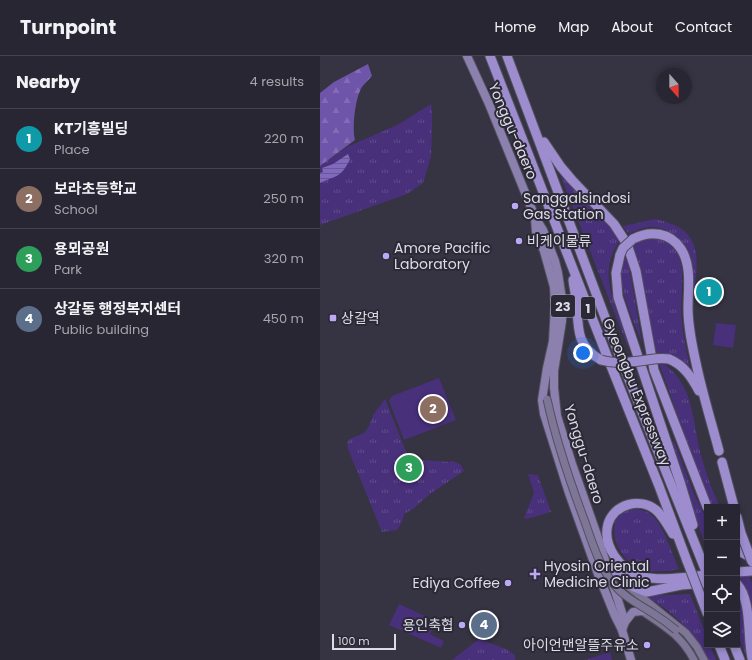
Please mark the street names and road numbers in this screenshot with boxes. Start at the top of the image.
street label: Yonggu-daero [484,79,542,183]
road number: 23 [551,295,575,317]
road number: 1 [581,297,595,319]
street label: Gyeongbu Expressway [598,315,676,469]
street label: Yonggu-daero [559,402,609,506]

